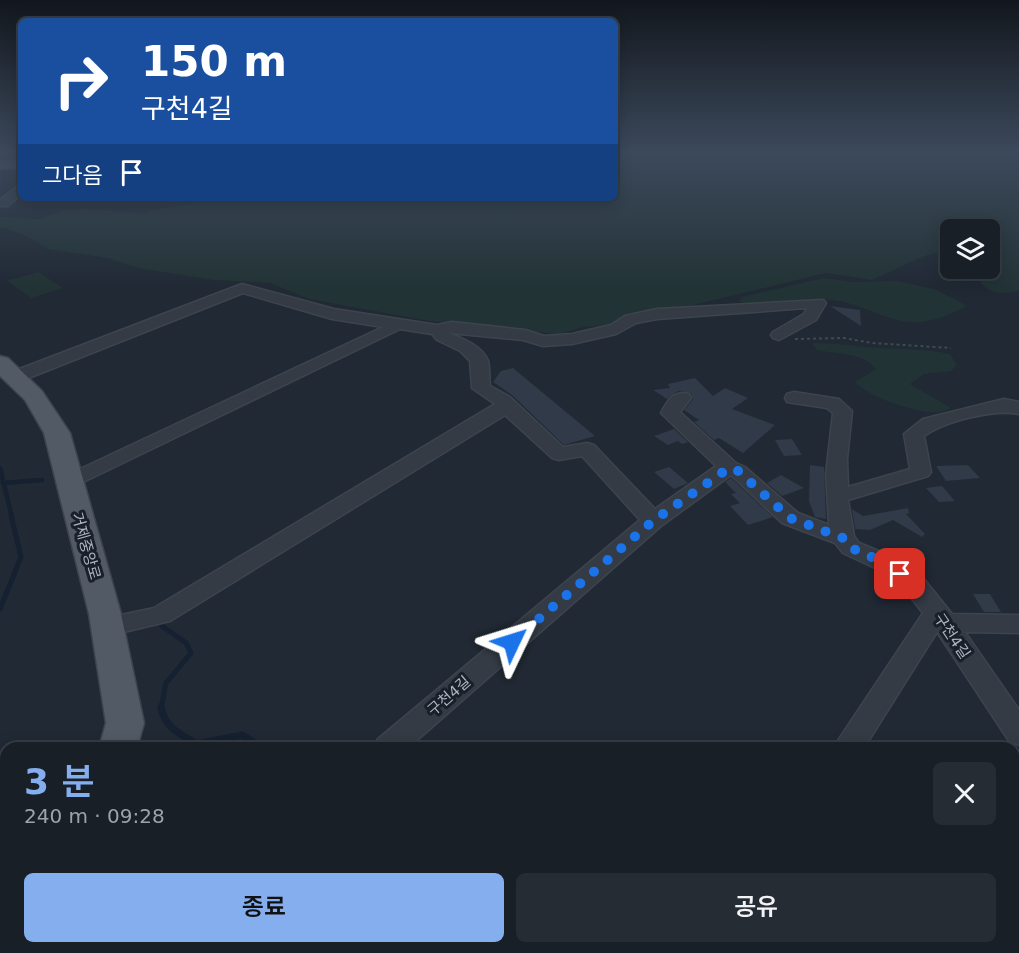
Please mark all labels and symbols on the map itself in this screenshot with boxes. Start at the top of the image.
street label: 거제중앙로 [68,510,104,582]
pin [874,548,925,599]
position arrow [480,610,544,674]
street label: 구천4길 [930,610,974,662]
street label: 구천4길 [424,672,474,720]

